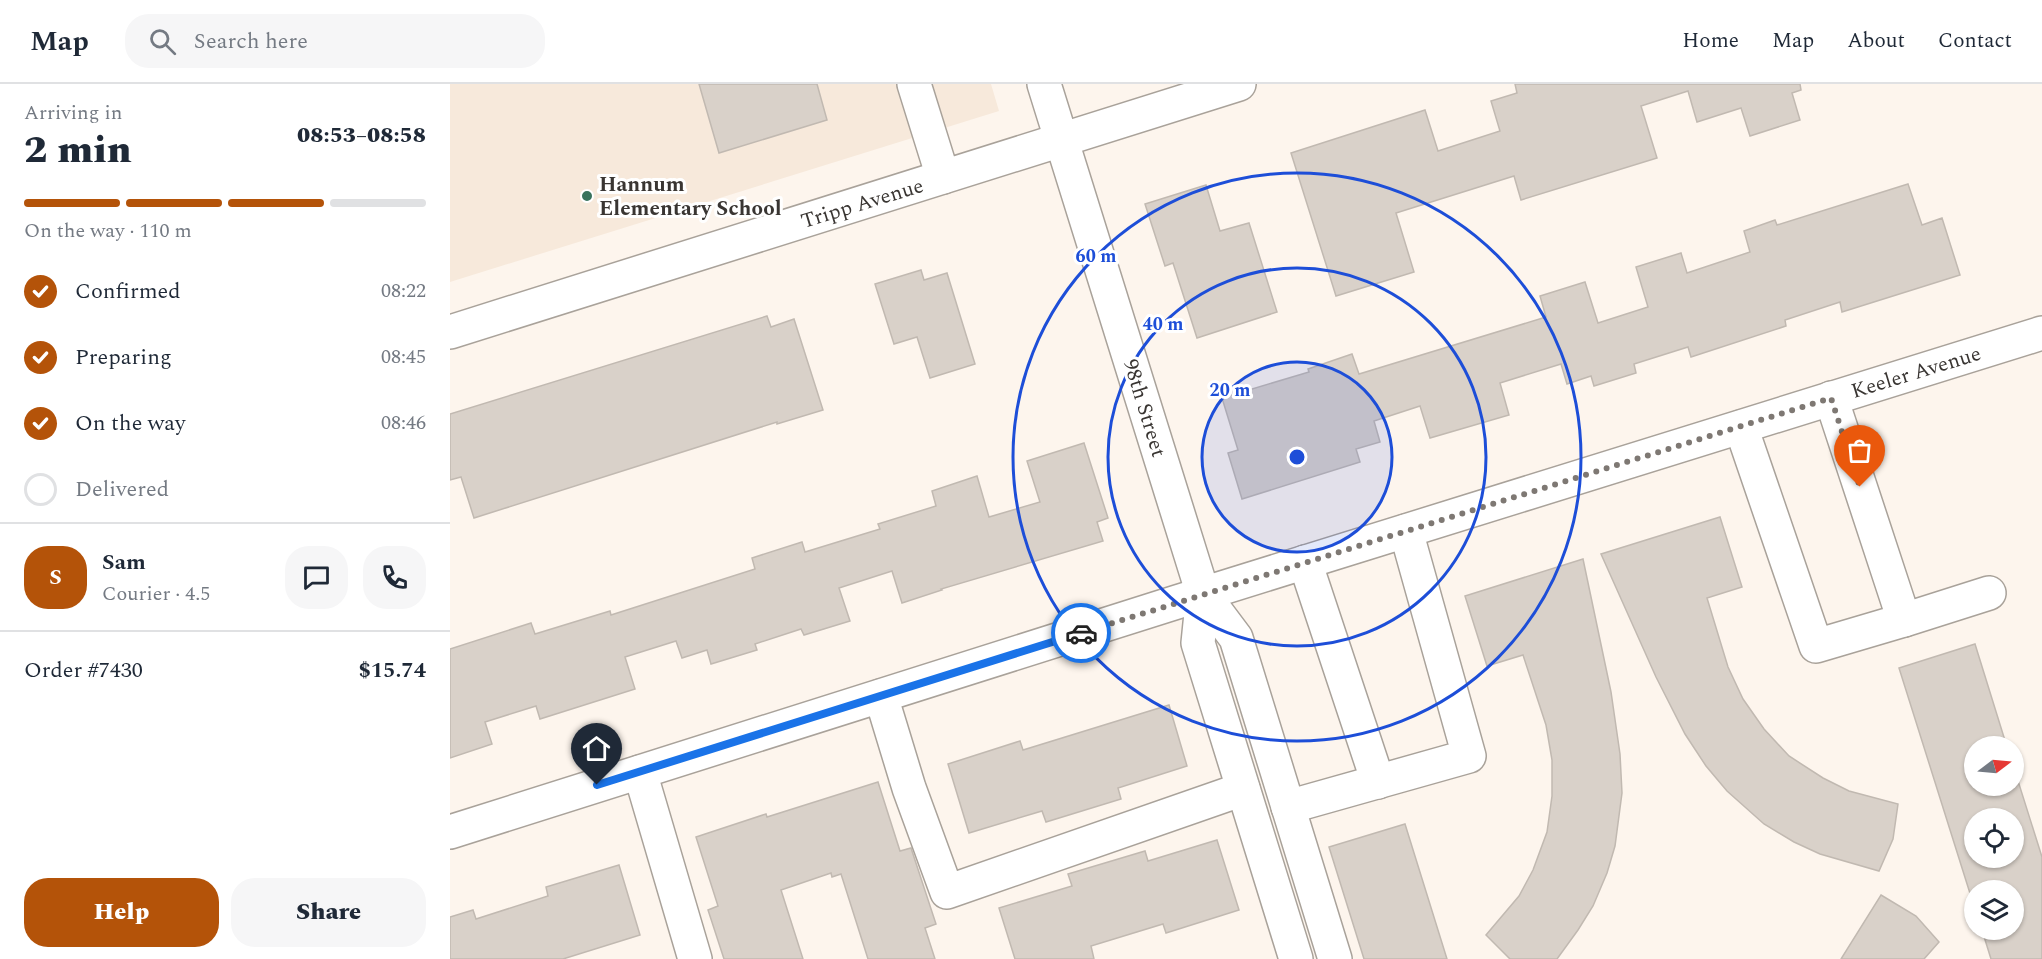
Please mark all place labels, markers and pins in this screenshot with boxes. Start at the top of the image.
place label: Hannum Elementary School [599,169,782,225]
marker: Hannum Elementary School [580,189,594,203]
pin [1834,425,1885,487]
centre of rings [1287,447,1307,467]
pin [571,723,622,785]

